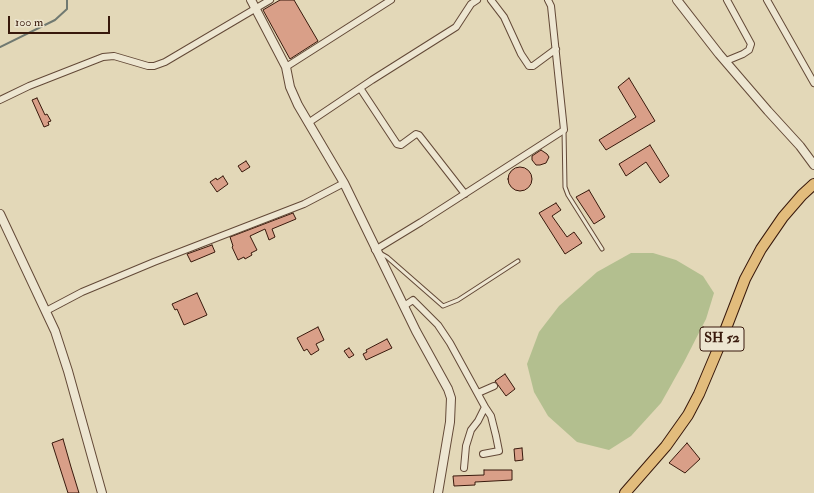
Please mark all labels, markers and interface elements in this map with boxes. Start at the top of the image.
scale bar [10,8,112,34]
text: 100 m [15,15,43,30]
road number: SH 52 [700,327,744,351]

